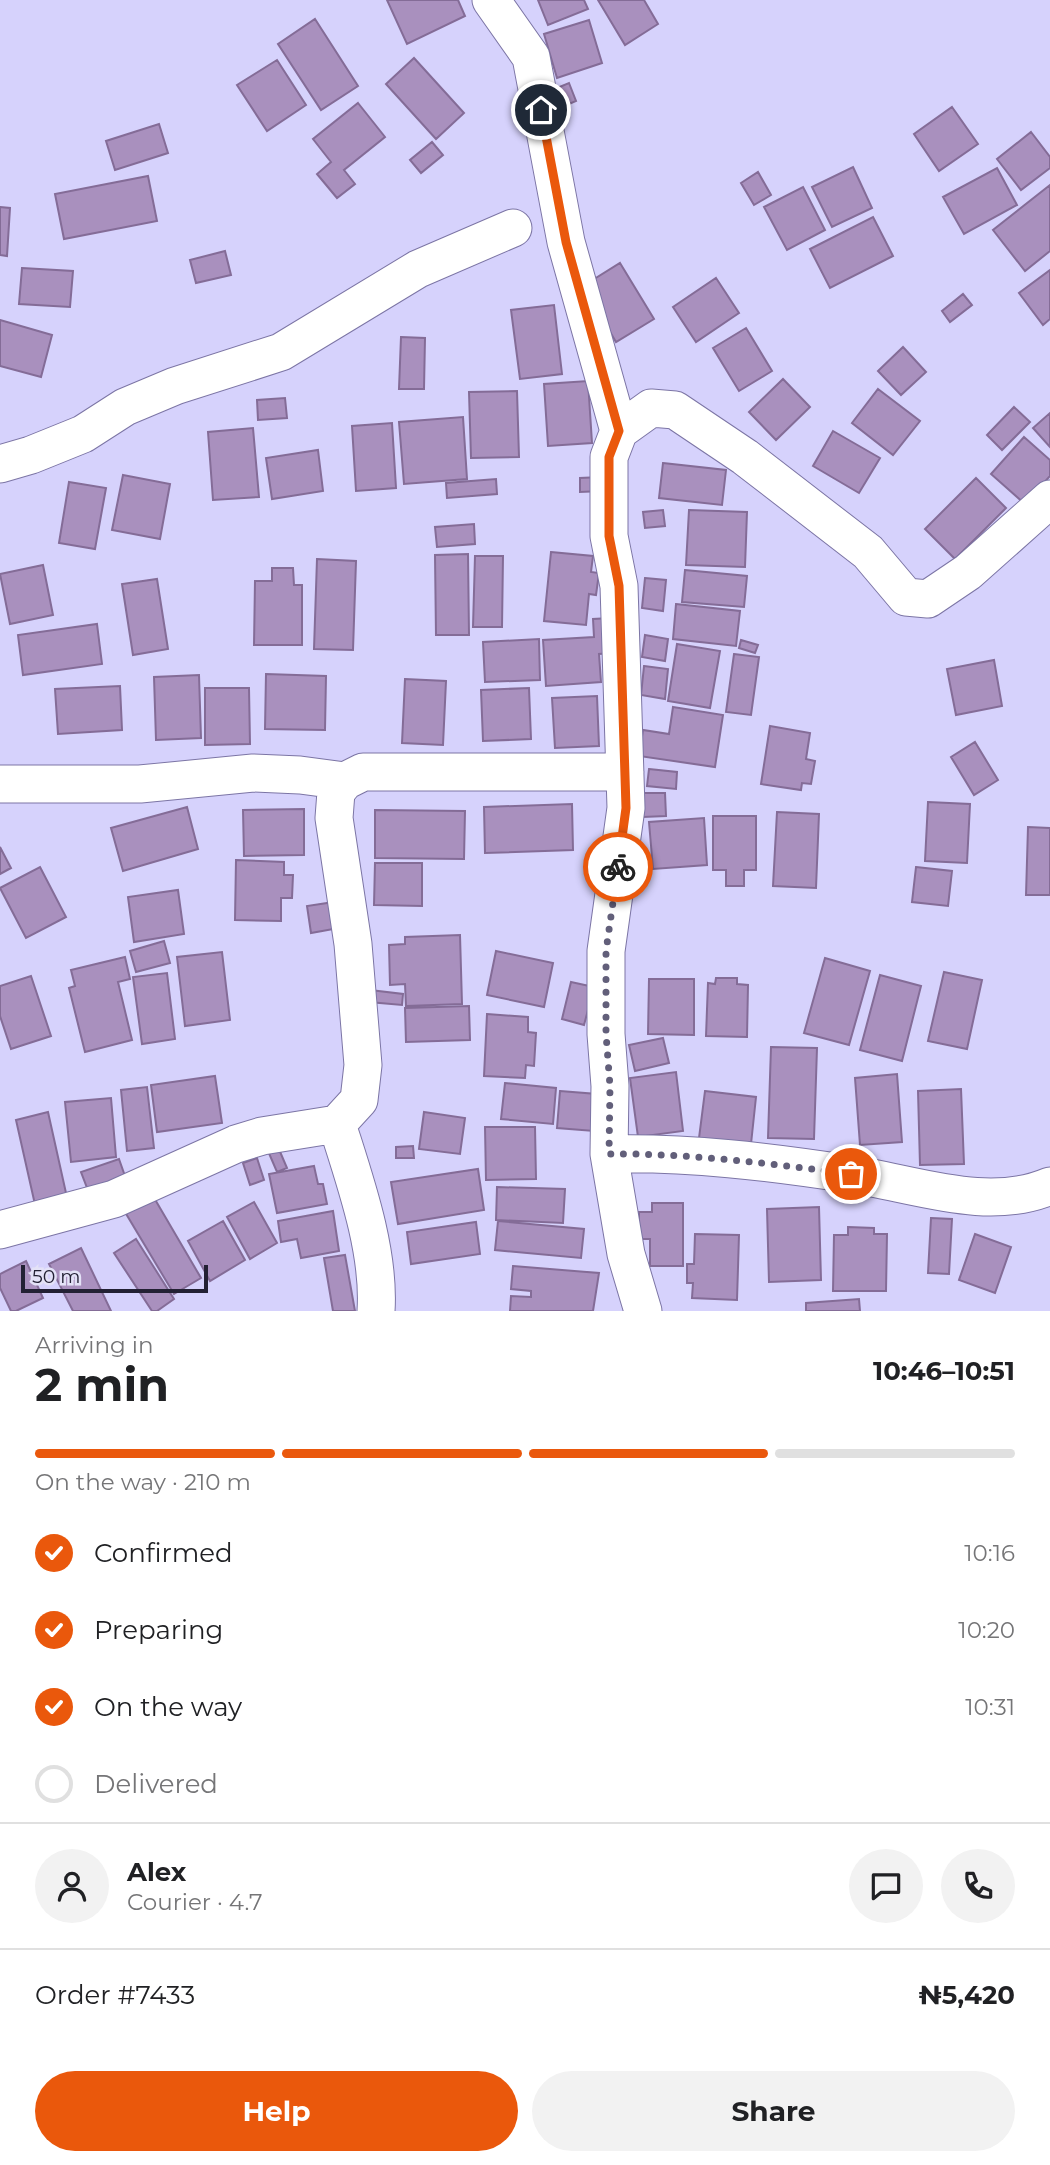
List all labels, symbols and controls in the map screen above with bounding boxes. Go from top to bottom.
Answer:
pin [511,80,571,140]
icon: home [522,91,560,129]
courier [583,832,653,902]
icon: bike [599,848,637,886]
pin [821,1144,881,1204]
icon: bag [832,1155,870,1193]
scale bar [21,1262,208,1294]
text: 50 m [32,1265,80,1288]
text: Arriving in [35,1331,154,1359]
text: 10:46–10:51 [873,1355,1015,1387]
text: 2 min [35,1356,169,1413]
text: On the way · 210 m [35,1468,251,1496]
icon: check [35,1534,73,1572]
text: Confirmed [94,1537,233,1569]
text: 10:16 [964,1539,1015,1567]
icon: check [35,1611,73,1649]
text: Preparing [94,1614,223,1646]
text: 10:20 [958,1616,1015,1644]
icon: check [35,1688,73,1726]
text: On the way [94,1691,242,1723]
text: 10:31 [965,1693,1015,1721]
text: Delivered [94,1768,218,1800]
button: person [35,1849,109,1923]
button: chat [849,1849,923,1923]
button: phone [941,1849,1015,1923]
text: Alex [127,1856,186,1888]
text: Courier · 4.7 [127,1888,263,1916]
text: Order #7433 [35,1979,195,2011]
text: ₦5,420 [918,1979,1015,2011]
button: Help [35,2071,518,2151]
button: Share [532,2071,1015,2151]

